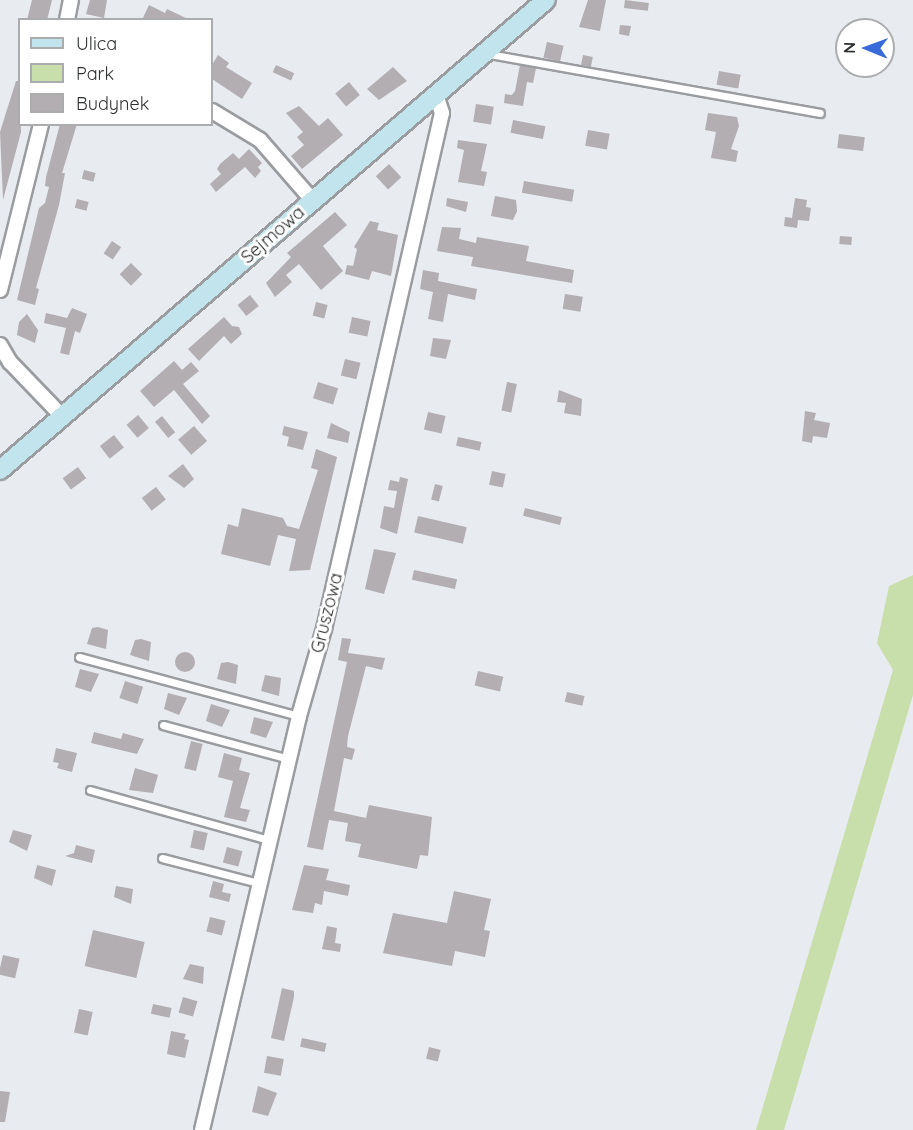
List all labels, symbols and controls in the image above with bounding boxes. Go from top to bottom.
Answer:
legend [18,18,213,126]
north arrow [835,18,895,78]
text: Ulica [76,32,117,55]
text: N [839,42,859,54]
text: Park [76,62,114,85]
text: Budynek [76,92,149,115]
street label: Sejmowa [237,202,309,268]
street label: Gruszowa [307,571,347,655]

